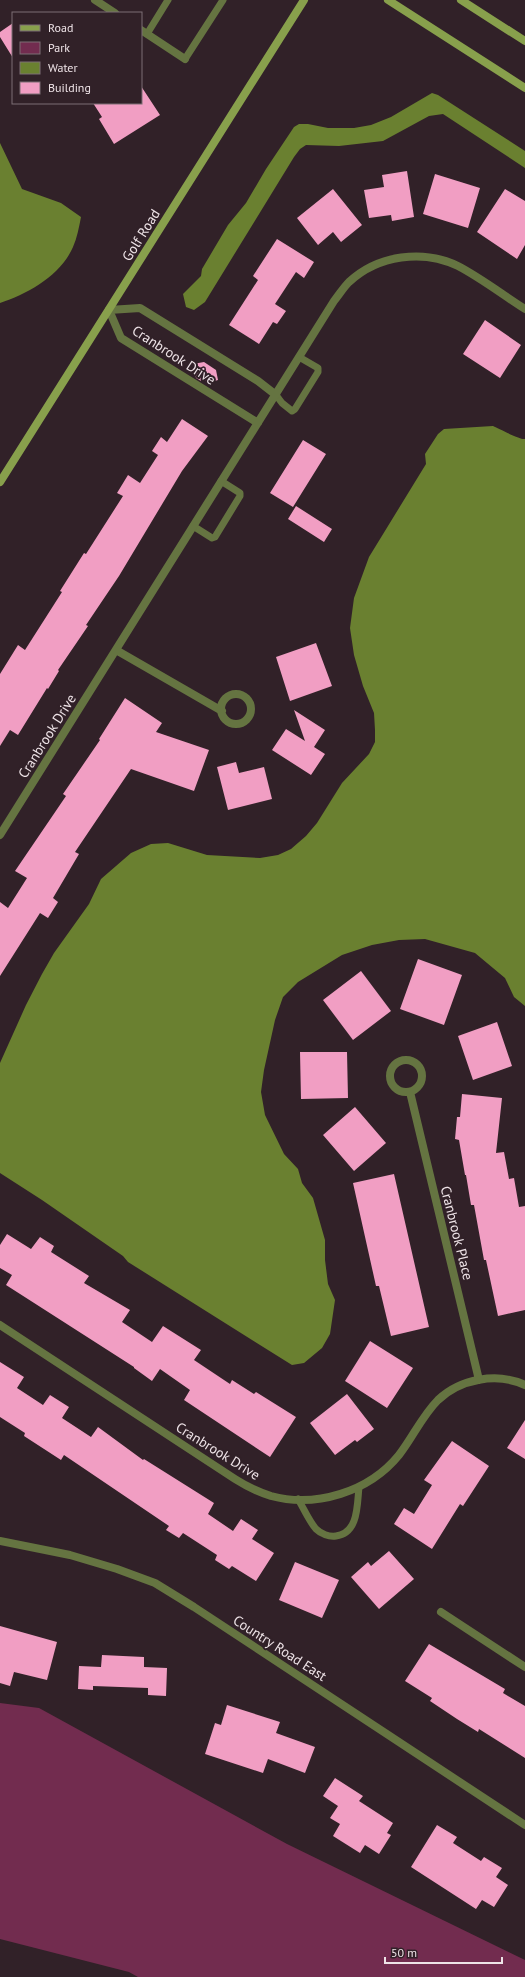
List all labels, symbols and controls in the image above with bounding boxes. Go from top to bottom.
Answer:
legend [12,12,142,104]
text: Road [48,20,73,35]
text: Park [48,40,70,55]
text: Water [48,60,78,75]
text: Building [48,80,91,95]
street label: Golf Road [118,206,164,264]
street label: Cranbrook Drive [129,321,219,389]
street label: Cranbrook Drive [14,691,80,781]
street label: Cranbrook Place [437,1184,477,1282]
street label: Cranbrook Drive [173,1418,263,1484]
street label: Country Road East [230,1611,330,1685]
scale bar [385,1939,502,1965]
text: 50 m [391,1945,417,1960]

